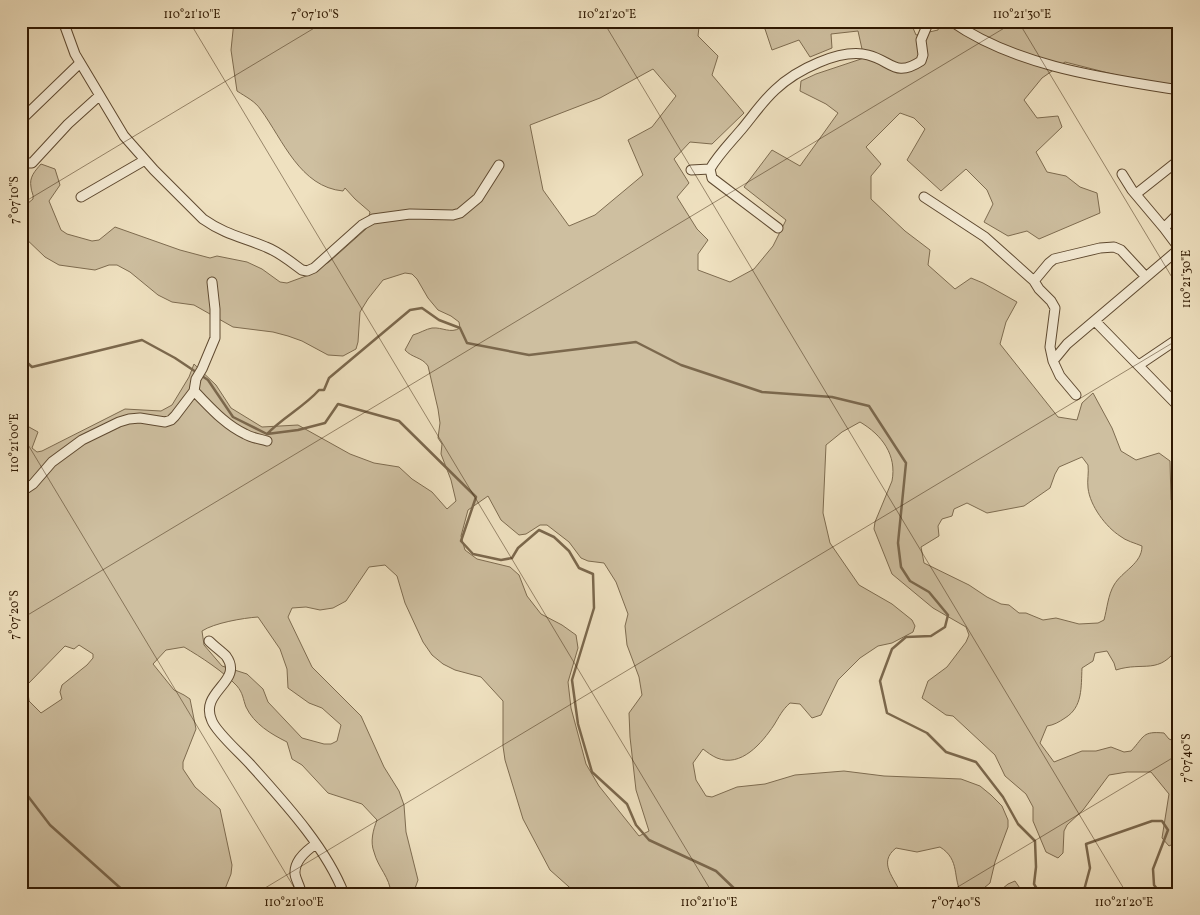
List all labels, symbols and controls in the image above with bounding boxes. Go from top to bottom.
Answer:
text: 110°21'10"E [163,7,221,23]
text: 7°07'10"S [291,7,339,23]
text: 110°21'20"E [578,7,636,23]
text: 110°21'30"E [993,7,1051,23]
text: 7°07'10"S [7,176,23,224]
text: 110°21'30"E [1179,250,1195,308]
text: 110°21'00"E [7,413,23,473]
text: 7°07'20"S [7,590,23,640]
text: 7°07'40"S [1179,733,1195,783]
text: 110°21'00"E [264,895,324,911]
text: 110°21'10"E [680,895,738,911]
text: 7°07'40"S [931,895,981,911]
text: 110°21'20"E [1095,895,1153,911]

